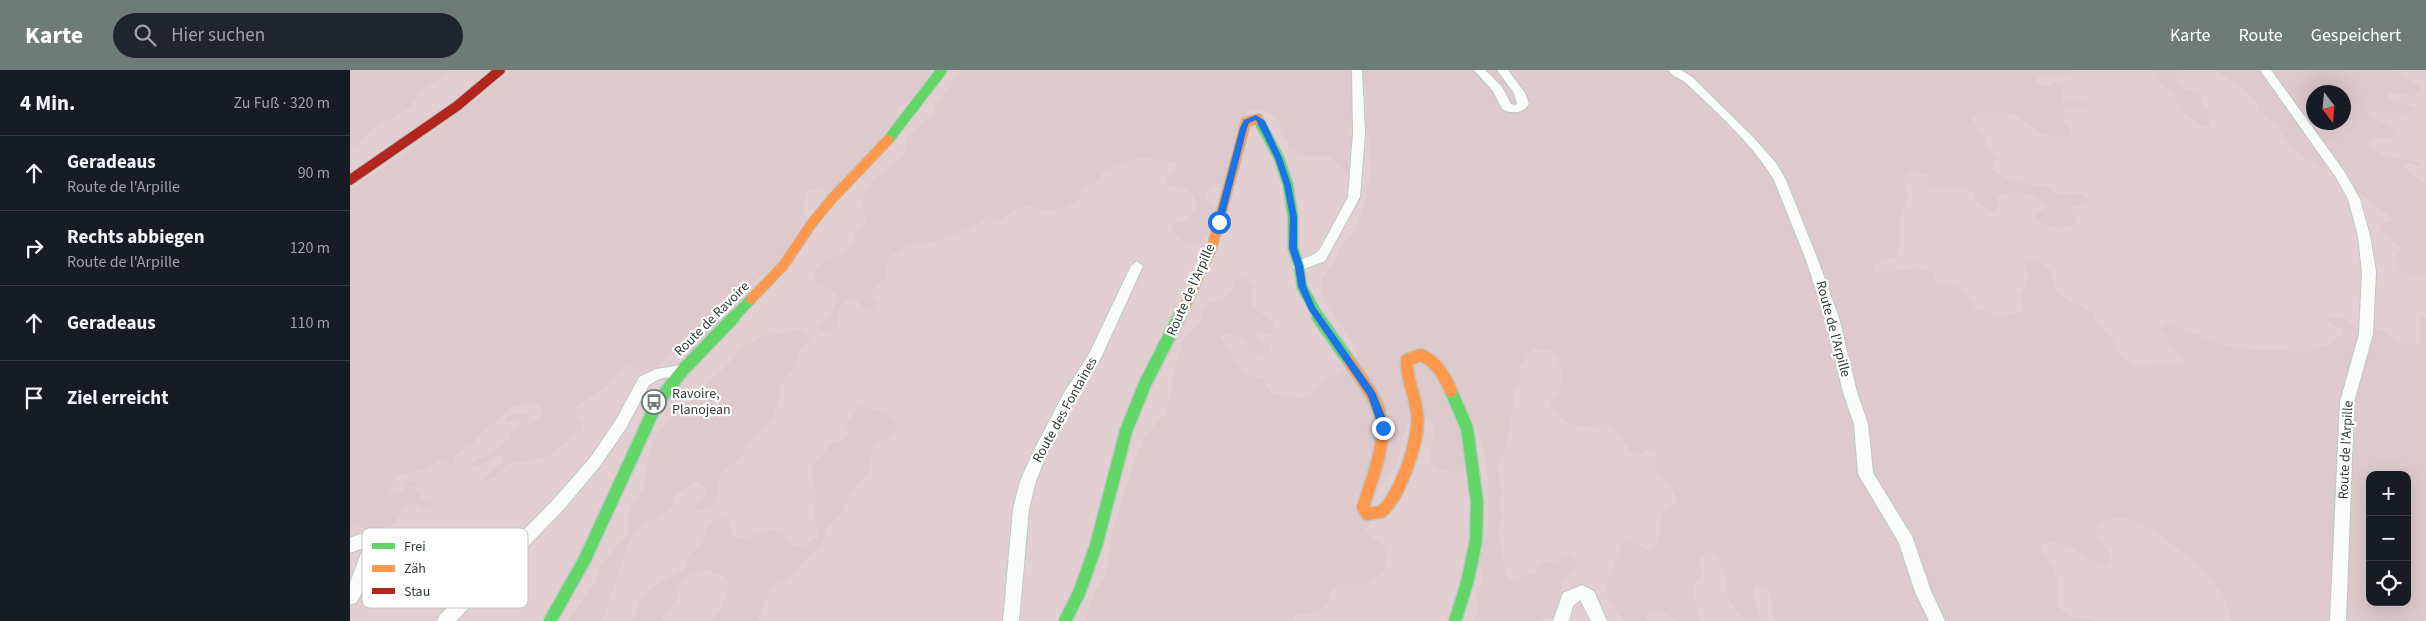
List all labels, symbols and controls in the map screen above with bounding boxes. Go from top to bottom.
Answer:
search box [113,13,463,58]
text: Karte [25,18,83,53]
icon: search [131,21,159,49]
text: Hier suchen [171,22,265,49]
text: Karte [2170,23,2210,48]
text: Route [2238,23,2283,48]
text: Gespeichert [2311,23,2401,48]
north arrow [2306,85,2351,130]
text: 4 Min. [20,88,75,118]
text: Zu Fuß · 320 m [234,92,330,114]
text: Geradeaus [67,149,156,176]
icon: ahead [20,159,48,187]
text: 90 m [298,162,330,184]
text: Route de l'Arpille [67,176,180,198]
route start [1208,211,1231,234]
text: Rechts abbiegen [67,224,205,251]
icon: right [20,234,48,262]
text: 120 m [290,237,330,259]
street label: Route de l'Arpille [1162,241,1220,339]
text: Route de l'Arpille [67,251,180,273]
street label: Route de Ravoire [670,277,754,361]
street label: Route de l'Arpille [1811,279,1855,379]
icon: ahead [20,309,48,337]
text: Geradeaus [67,310,156,337]
text: 110 m [290,312,330,334]
street label: Route des Fontaines [1028,353,1102,466]
icon: arrive [20,384,48,412]
place label: Ravoire, Planojean [672,384,731,420]
text: Ziel erreicht [67,385,168,412]
bus stop icon: Ravoire, Planojean [641,389,667,415]
street label: Route de l'Arpille [2333,400,2359,500]
route end [1372,417,1395,440]
map controls [2366,471,2411,606]
button: + [2366,471,2411,516]
button: − [2366,516,2411,561]
legend [362,528,528,608]
text: Frei [404,537,426,557]
text: Zäh [404,559,426,579]
button: locate [2366,561,2411,606]
text: Stau [404,582,430,602]

